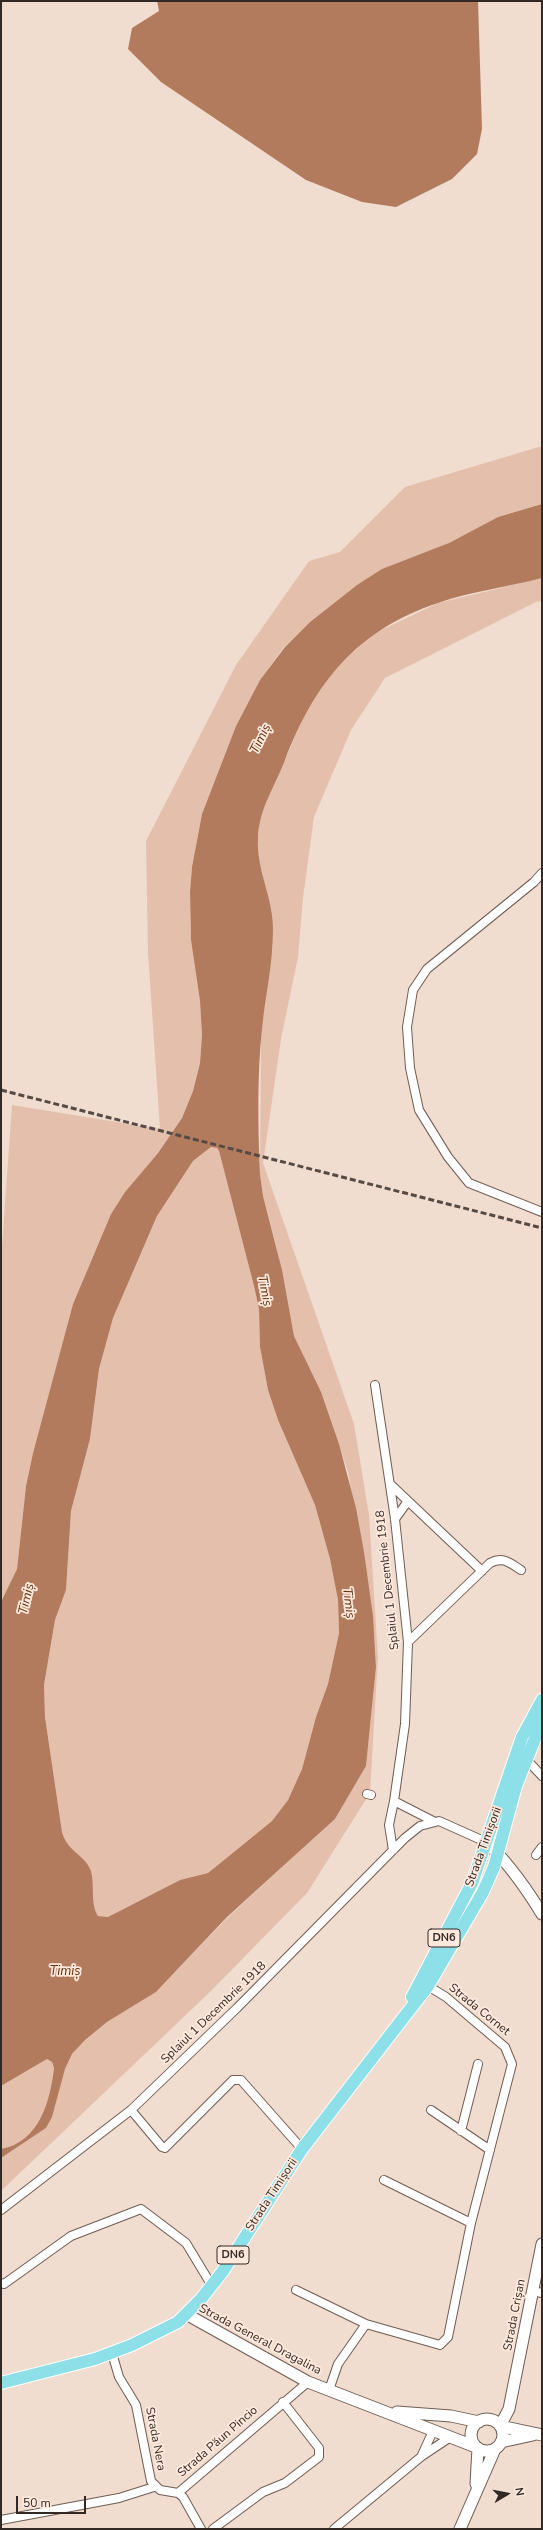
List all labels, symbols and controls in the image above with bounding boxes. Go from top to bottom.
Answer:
water label: Timiș [247,722,275,756]
water label: Timiș [253,1274,275,1308]
street label: Splaiul 1 Decembrie 1918 [373,1509,403,1651]
water label: Timiș [16,1582,38,1616]
water label: Timiș [338,1587,358,1619]
street label: Strada Timișorii [463,1805,505,1889]
road number: DN6 [428,1929,460,1947]
street label: Splaiul 1 Decembrie 1918 [158,1959,270,2067]
water label: Timiș [49,1964,81,1980]
street label: Strada Cornet [445,1981,513,2039]
street label: Strada Timișorii [243,2156,301,2234]
road number: DN6 [217,2246,249,2264]
street label: Strada Crișan [501,2278,529,2352]
street label: Strada General Dragalina [196,2302,324,2378]
street label: Strada Păun Pincio [175,2403,261,2481]
street label: Strada Nera [142,2406,168,2472]
north arrow [487,2474,527,2514]
text: N [511,2486,527,2497]
scale bar [18,2488,88,2514]
text: 50 m [23,2495,51,2511]

